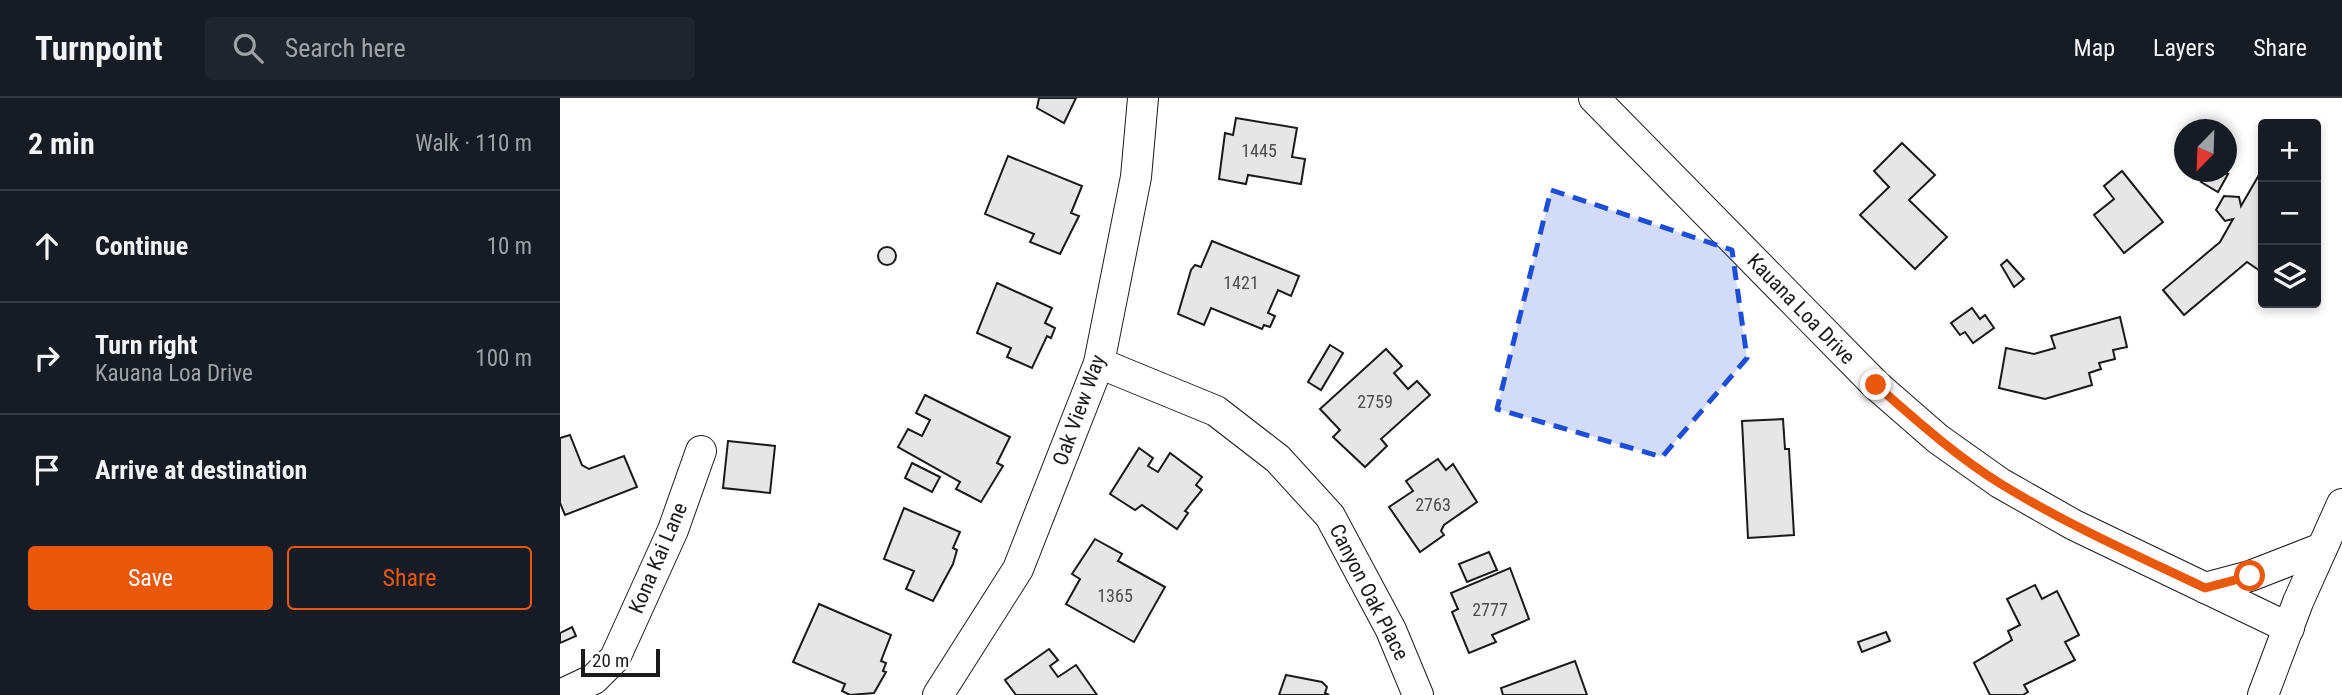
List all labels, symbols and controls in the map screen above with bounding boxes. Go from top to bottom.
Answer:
search box [205,17,695,80]
text: Turnpoint [35,29,163,68]
icon: search [229,29,267,67]
text: Search here [285,33,406,63]
text: Map [2074,34,2115,62]
text: Layers [2153,34,2215,62]
text: Share [2253,34,2307,62]
north arrow [2174,119,2237,182]
map controls [2258,119,2321,308]
button: + [2258,119,2321,182]
text: 2 min [28,126,95,161]
text: Walk · 110 m [415,130,532,157]
house number: 1445 [1241,140,1277,161]
button: − [2258,182,2321,245]
icon: ahead [28,227,66,265]
text: Continue [95,231,188,261]
text: 10 m [487,233,532,260]
button: layers [2258,245,2321,308]
street label: Kauana Loa Drive [1742,249,1860,369]
house number: 1421 [1223,272,1259,293]
text: Turn right [95,330,197,360]
icon: right [28,339,66,377]
text: 100 m [475,345,532,372]
street label: Oak View Way [1048,351,1110,469]
text: Kauana Loa Drive [95,360,253,387]
route end [1860,369,1891,400]
house number: 2759 [1357,391,1393,412]
icon: arrive [28,451,66,489]
text: Arrive at destination [95,455,307,485]
house number: 2763 [1415,494,1451,515]
street label: Kona Kai Lane [624,499,692,617]
street label: Canyon Oak Place [1324,520,1414,664]
button: Save [28,546,273,610]
button: Share [287,546,532,610]
route start [2234,560,2265,591]
house number: 1365 [1097,585,1133,606]
house number: 2777 [1472,599,1508,620]
scale bar [581,646,660,678]
text: 20 m [592,649,629,672]

